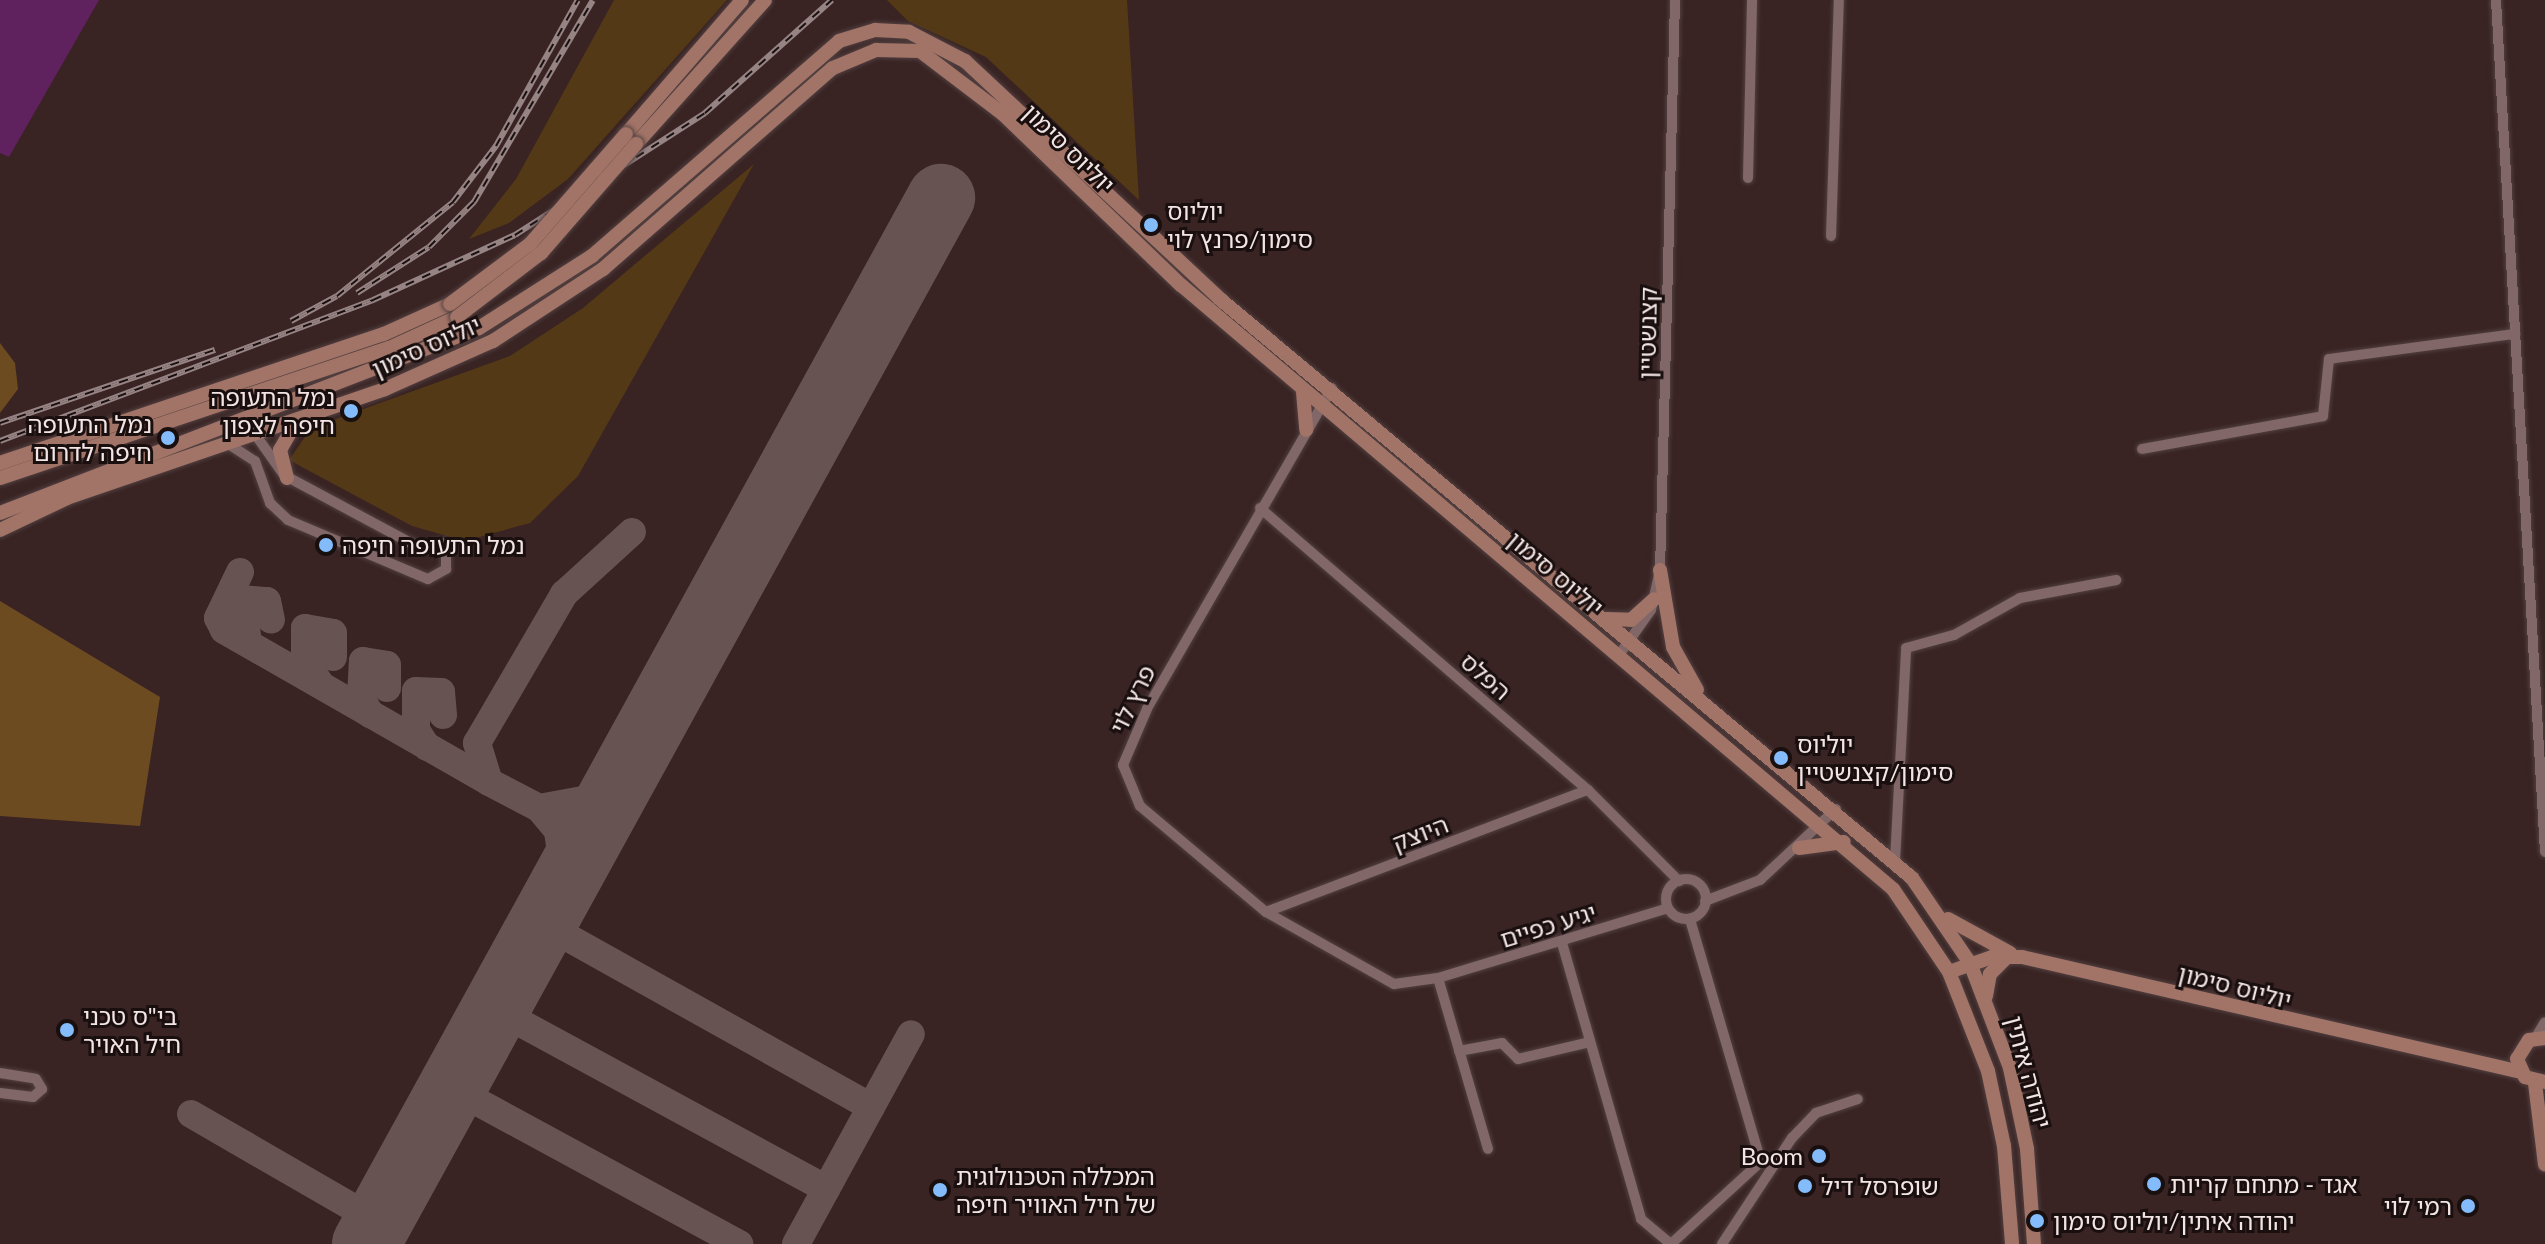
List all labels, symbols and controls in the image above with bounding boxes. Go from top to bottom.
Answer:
street label: יוליוס סימון [1017,97,1121,199]
place label: יוליוס סימון/פרנץ לוי [1167,197,1313,253]
marker: יוליוס סימון/פרנץ לוי [1142,216,1160,234]
street label: קצנשטיין [1632,287,1662,379]
street label: יוליוס סימון [367,309,485,383]
place label: נמל התעופה חיפה לצפון [210,383,335,439]
marker: נמל התעופה חיפה לצפון [342,402,360,420]
place label: נמל התעופה חיפה לדרום [27,410,152,466]
marker: נמל התעופה חיפה לדרום [159,429,177,447]
street label: יוליוס סימון [1502,525,1610,621]
place label: נמל התעופה חיפה [342,531,525,559]
marker: נמל התעופה חיפה [317,536,335,554]
street label: הפלס [1455,646,1517,706]
street label: פרץ לוי [1103,660,1161,738]
place label: יוליוס סימון/קצנשטיין [1797,730,1953,786]
marker: יוליוס סימון/קצנשטיין [1772,749,1790,767]
street label: היוצק [1388,809,1452,857]
street label: יגיע כפיים [1497,897,1599,953]
street label: יוליוס סימון [2175,958,2295,1014]
place label: בי"ס טכני חיל האויר [83,1002,181,1058]
street label: יהודה איתין [2000,1013,2058,1131]
marker: בי"ס טכני חיל האויר [58,1021,76,1039]
place label: Boom [1741,1142,1803,1170]
marker: Boom [1810,1147,1828,1165]
place label: המכללה הטכנולוגית של חיל האוויר חיפה [956,1162,1156,1218]
place label: אגד - מתחם קריות [2170,1170,2357,1198]
place label: שופרסל דיל [1821,1172,1939,1200]
marker: אגד - מתחם קריות [2145,1175,2163,1193]
marker: שופרסל דיל [1796,1177,1814,1195]
marker: המכללה הטכנולוגית של חיל האוויר חיפה [931,1181,949,1199]
place label: רמי לוי [2384,1192,2452,1220]
marker: רמי לוי [2459,1197,2477,1215]
place label: יהודה איתין/יוליוס סימון [2053,1207,2295,1235]
marker: יהודה איתין/יוליוס סימון [2028,1212,2046,1230]

